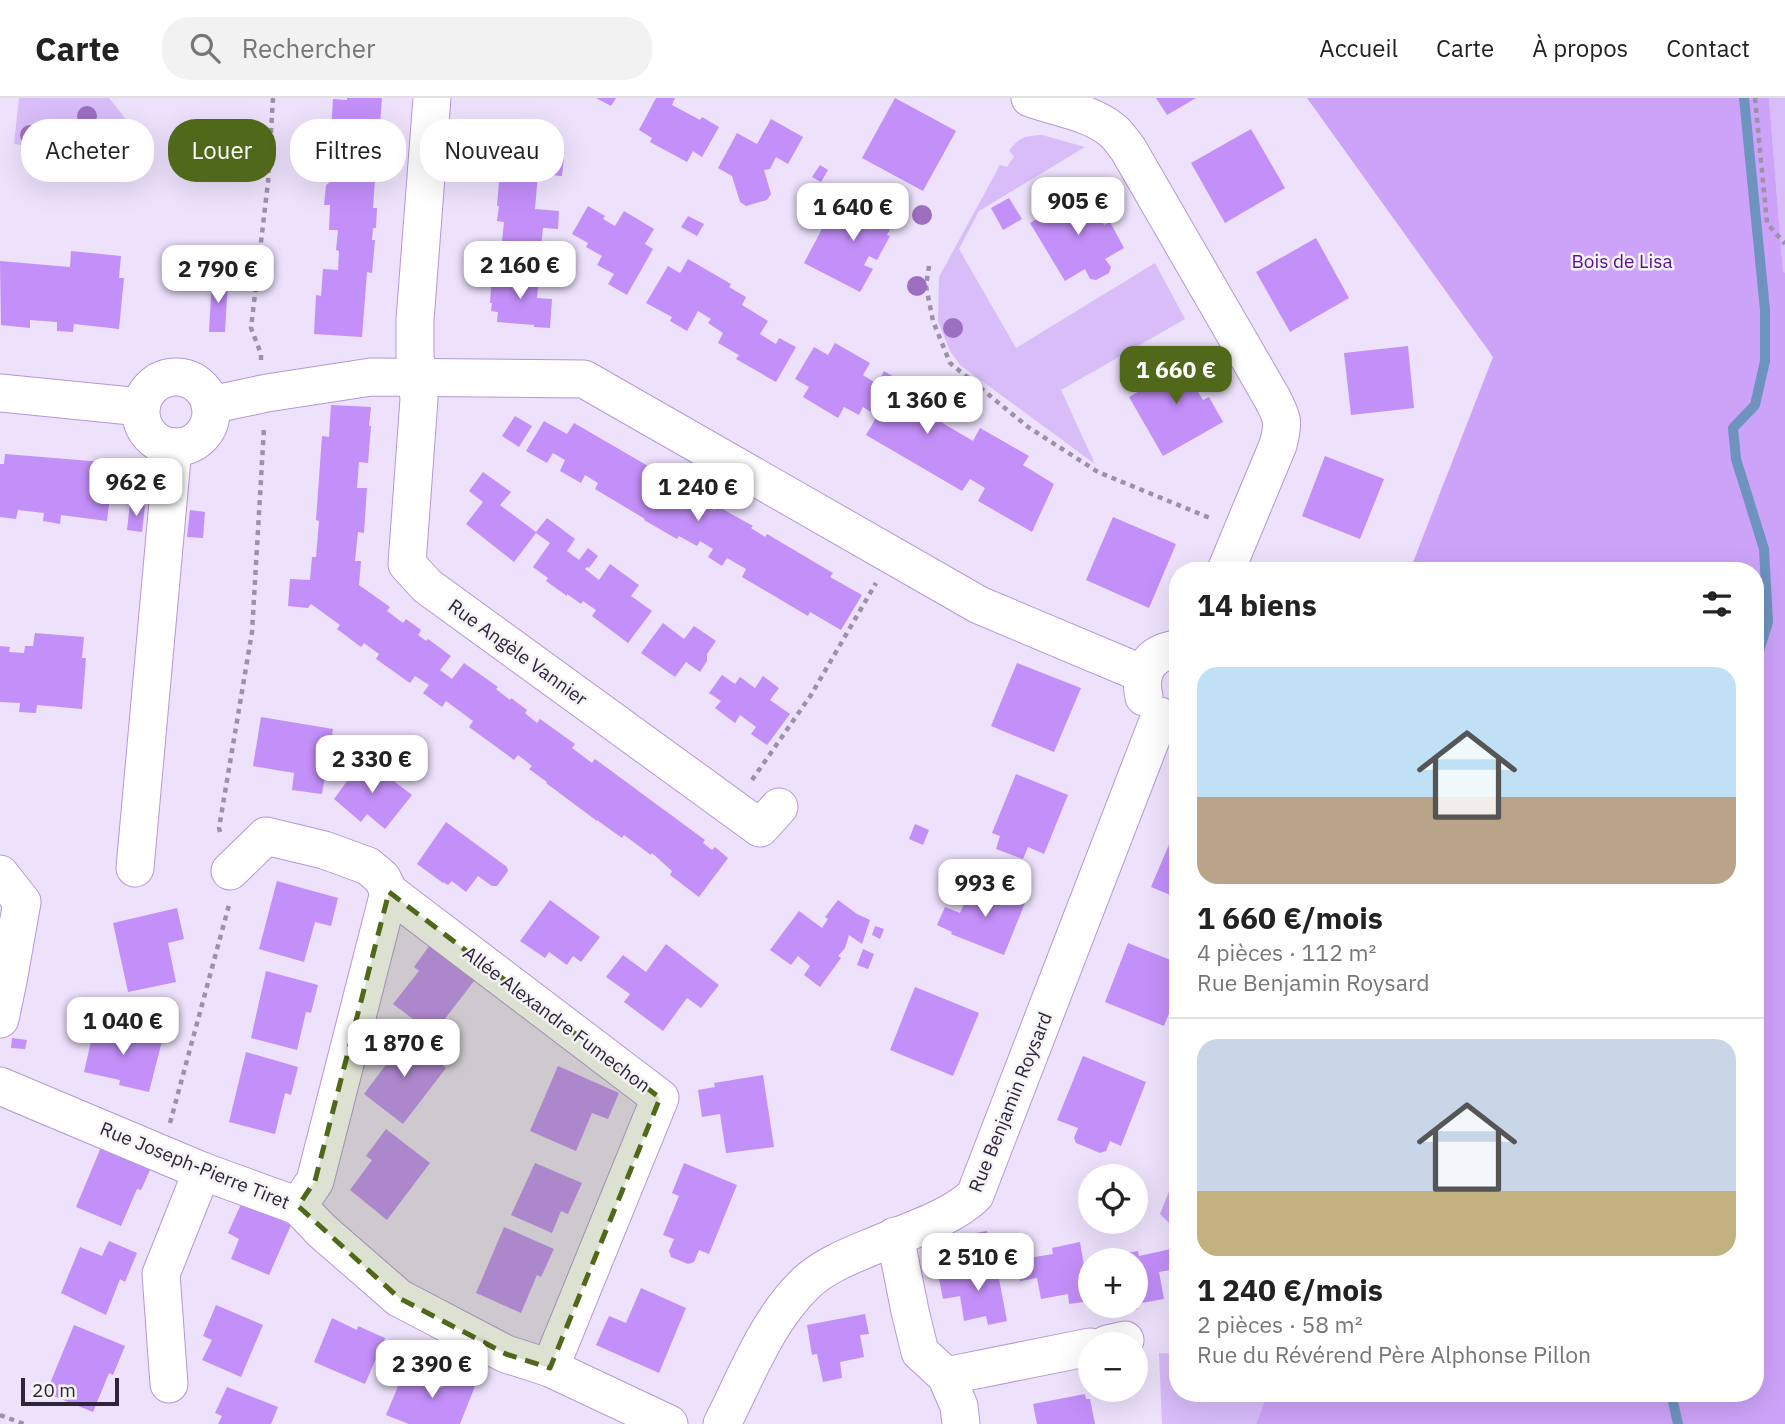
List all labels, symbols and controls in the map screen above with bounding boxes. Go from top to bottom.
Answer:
search box [162,17,652,80]
text: Carte [35,27,120,70]
icon: search [186,29,224,67]
text: Rechercher [242,31,376,65]
text: Accueil [1319,32,1398,64]
text: Carte [1436,32,1494,64]
text: À propos [1532,32,1628,64]
text: Contact [1666,32,1750,64]
chip: Acheter [21,119,154,182]
chip: Louer [168,119,276,182]
chip: Filtres [290,119,406,182]
chip: Nouveau [420,119,564,182]
pin: 905 € [1029,178,1127,237]
pin: 1 640 € [788,184,918,243]
text: 905 € [1047,185,1109,215]
text: 1 640 € [813,191,893,221]
pin: 2 160 € [455,242,585,301]
pin: 2 790 € [153,246,283,305]
text: 2 160 € [480,249,560,279]
park label: Bois de Lisa [1571,249,1673,273]
text: 2 790 € [178,253,258,283]
pin: 1 660 € [1111,346,1241,406]
text: 1 660 € [1136,354,1216,384]
pin: 1 360 € [862,376,992,436]
text: 1 360 € [887,384,967,414]
pin: 962 € [87,458,185,518]
pin: 1 240 € [633,464,763,523]
text: 962 € [105,466,167,496]
text: 1 240 € [658,471,738,501]
text: 14 biens [1197,585,1317,624]
icon: filters [1698,585,1736,623]
street label: Rue Angèle Vannier [444,593,592,711]
icon: home [1404,712,1530,838]
pin: 2 330 € [307,736,437,795]
text: 2 330 € [332,743,412,773]
pin: 993 € [936,860,1034,919]
text: 993 € [954,867,1016,897]
text: 1 660 €/mois [1197,898,1383,937]
text: 4 pièces · 112 m² [1197,937,1376,967]
street label: Allée Alexandre Fumechon [459,941,655,1097]
text: Rue Benjamin Roysard [1197,967,1430,997]
pin: 1 040 € [58,998,188,1057]
text: 1 040 € [83,1005,163,1035]
street label: Rue Benjamin Roysard [963,1008,1057,1196]
pin: 1 870 € [339,1020,469,1079]
text: 1 870 € [364,1027,444,1057]
icon: home [1404,1084,1530,1210]
street label: Rue Joseph-Pierre Tiret [97,1116,293,1214]
map controls [1078,1164,1148,1402]
button: locate [1078,1164,1148,1234]
pin: 2 510 € [913,1234,1043,1293]
text: 2 510 € [938,1241,1018,1271]
button: + [1078,1248,1148,1318]
text: 1 240 €/mois [1197,1270,1383,1309]
text: 2 pièces · 58 m² [1197,1309,1363,1339]
button: − [1078,1332,1148,1402]
text: Rue du Révérend Père Alphonse Pillon [1197,1339,1591,1369]
pin: 2 390 € [367,1340,497,1400]
text: 2 390 € [392,1348,472,1378]
scale bar [21,1375,119,1407]
text: 20 m [32,1378,76,1402]

